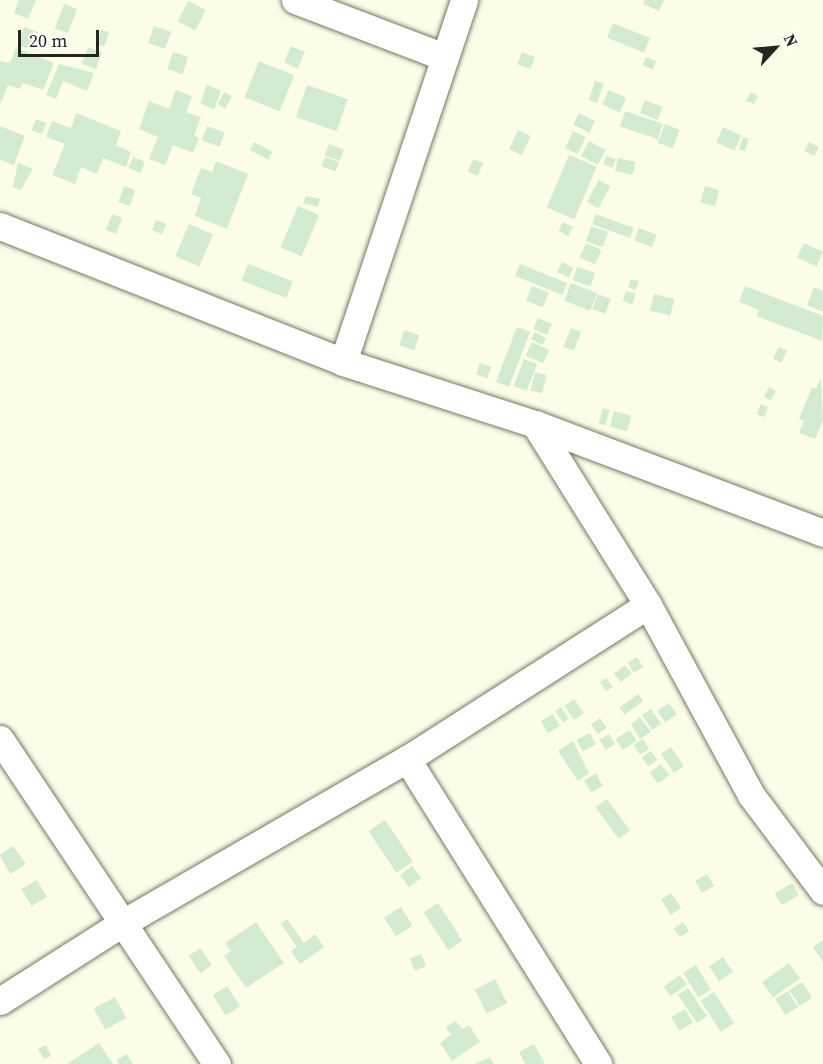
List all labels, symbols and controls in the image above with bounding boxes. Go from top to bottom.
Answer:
scale bar [21,18,102,56]
north arrow [745,18,805,78]
text: 20 m [29,28,67,53]
text: N [779,30,804,50]

